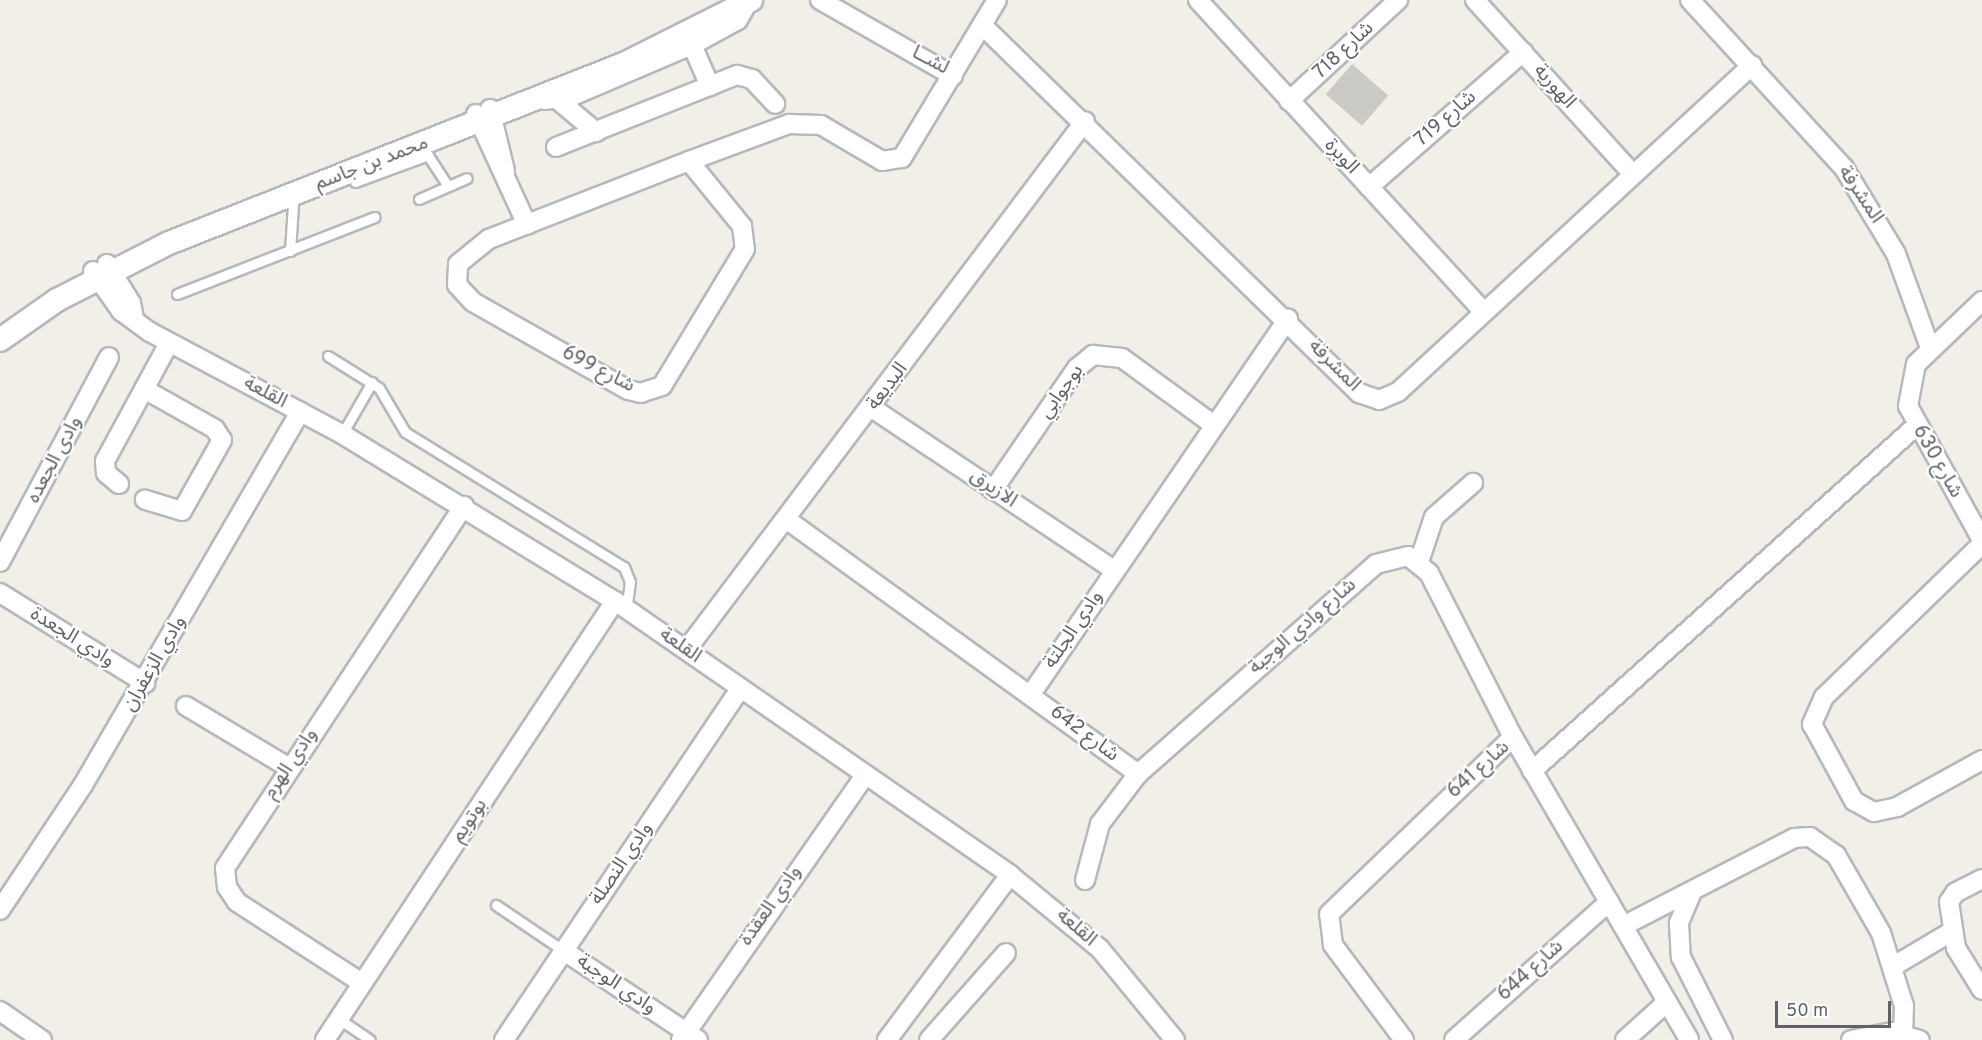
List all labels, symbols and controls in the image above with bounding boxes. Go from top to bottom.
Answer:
street label: شارع 718 [1309,17,1379,85]
street label: لشــا [907,41,953,81]
street label: الهورية [1528,60,1580,114]
street label: شارع 719 [1410,86,1482,152]
street label: محمد بن جاسم [312,131,432,197]
street label: الوبرة [1319,134,1363,180]
street label: المشرفة [1832,162,1888,228]
street label: المشرفة [1303,335,1365,397]
street label: شارع 699 [557,341,639,399]
street label: البديعة [862,358,914,416]
street label: بوجوابي [1034,360,1090,424]
street label: القلعة [239,372,291,414]
street label: وادى الجعده [22,412,88,508]
street label: شارع 630 [1907,421,1967,503]
street label: الازيرق [965,465,1021,513]
street label: شارع وادي الوجبة [1244,574,1362,680]
street label: وادي الجلتة [1039,586,1109,674]
street label: وادي الجعدة [25,603,119,673]
street label: وادي الزعفران [118,612,192,716]
street label: القلعة [654,623,706,669]
street label: شارع 642 [1045,700,1123,768]
street label: وادي الهرم [259,724,323,804]
street label: شارع 641 [1443,736,1515,804]
street label: بوتويم [447,795,493,847]
street label: وادي النصلة [586,818,658,910]
street label: وادي العقدة [735,861,807,951]
street label: القلعة [1051,904,1101,952]
street label: شارع 644 [1493,935,1569,1007]
street label: وادي الوجبة [572,950,660,1020]
scale bar [1778,989,1894,1027]
text: 50 m [1786,1000,1828,1023]

